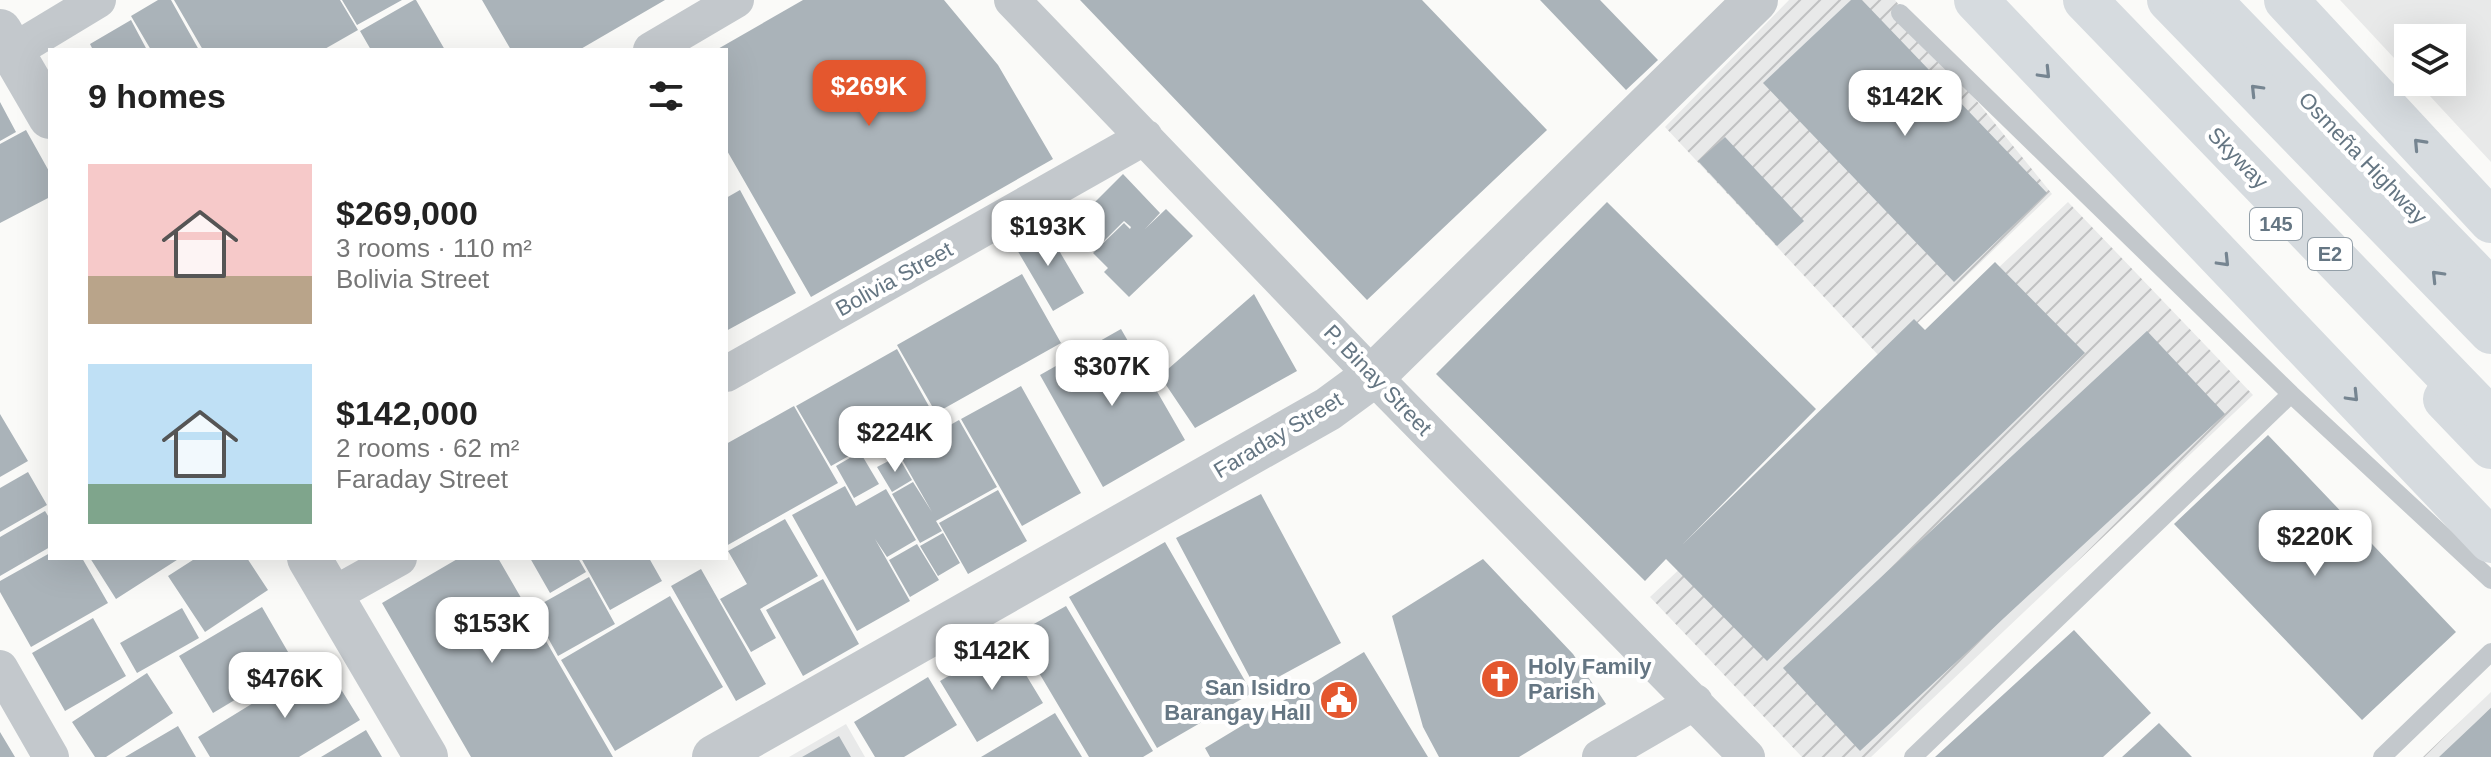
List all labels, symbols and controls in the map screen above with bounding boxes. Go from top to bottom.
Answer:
map controls [2394,24,2466,96]
button: layers [2394,24,2466,96]
pin: $269K [813,60,925,128]
one-way arrow [2035,64,2050,78]
pin: $142K [1849,70,1961,138]
text: $269K [831,71,907,101]
icon: filters [644,74,688,118]
text: 9 homes [88,77,226,115]
text: $142K [1867,81,1943,111]
one-way arrow [2250,85,2265,99]
street label: Osmeña Highway [2294,87,2432,229]
street label: Skyway [2203,122,2273,194]
one-way arrow [2414,139,2429,153]
text: $269,000 [336,194,478,232]
icon: home [152,196,248,292]
pin: $193K [992,200,1104,268]
road number: 145 [2250,208,2302,240]
text: $193K [1010,211,1086,241]
text: 3 rooms · 110 m² [336,233,532,263]
street label: Bolivia Street [831,237,957,321]
road number: E2 [2308,238,2352,270]
one-way arrow [2215,252,2230,266]
text: Bolivia Street [336,264,489,294]
one-way arrow [2431,271,2446,285]
street label: P. Binay Street [1319,320,1437,440]
pin: $307K [1056,340,1168,408]
text: $307K [1074,351,1150,381]
street label: Faraday Street [1209,387,1347,483]
one-way arrow [2344,387,2358,401]
text: $142,000 [336,394,478,432]
icon: home [152,396,248,492]
pin: $224K [839,406,951,474]
text: $224K [857,417,933,447]
text: 2 rooms · 62 m² [336,433,520,463]
text: Faraday Street [336,464,508,494]
pin: $220K [2259,510,2371,578]
text: $220K [2277,521,2353,551]
pin: $153K [436,597,548,665]
text: $153K [454,608,530,638]
pin: $142K [936,624,1048,692]
text: $142K [954,635,1030,665]
pin: $476K [229,652,341,720]
place label: Holy Family Parish [1528,654,1652,704]
church icon: Holy Family Parish [1479,658,1521,700]
text: $476K [247,663,323,693]
place label: San Isidro Barangay Hall [1164,675,1311,725]
public building icon: San Isidro Barangay Hall [1318,679,1360,721]

